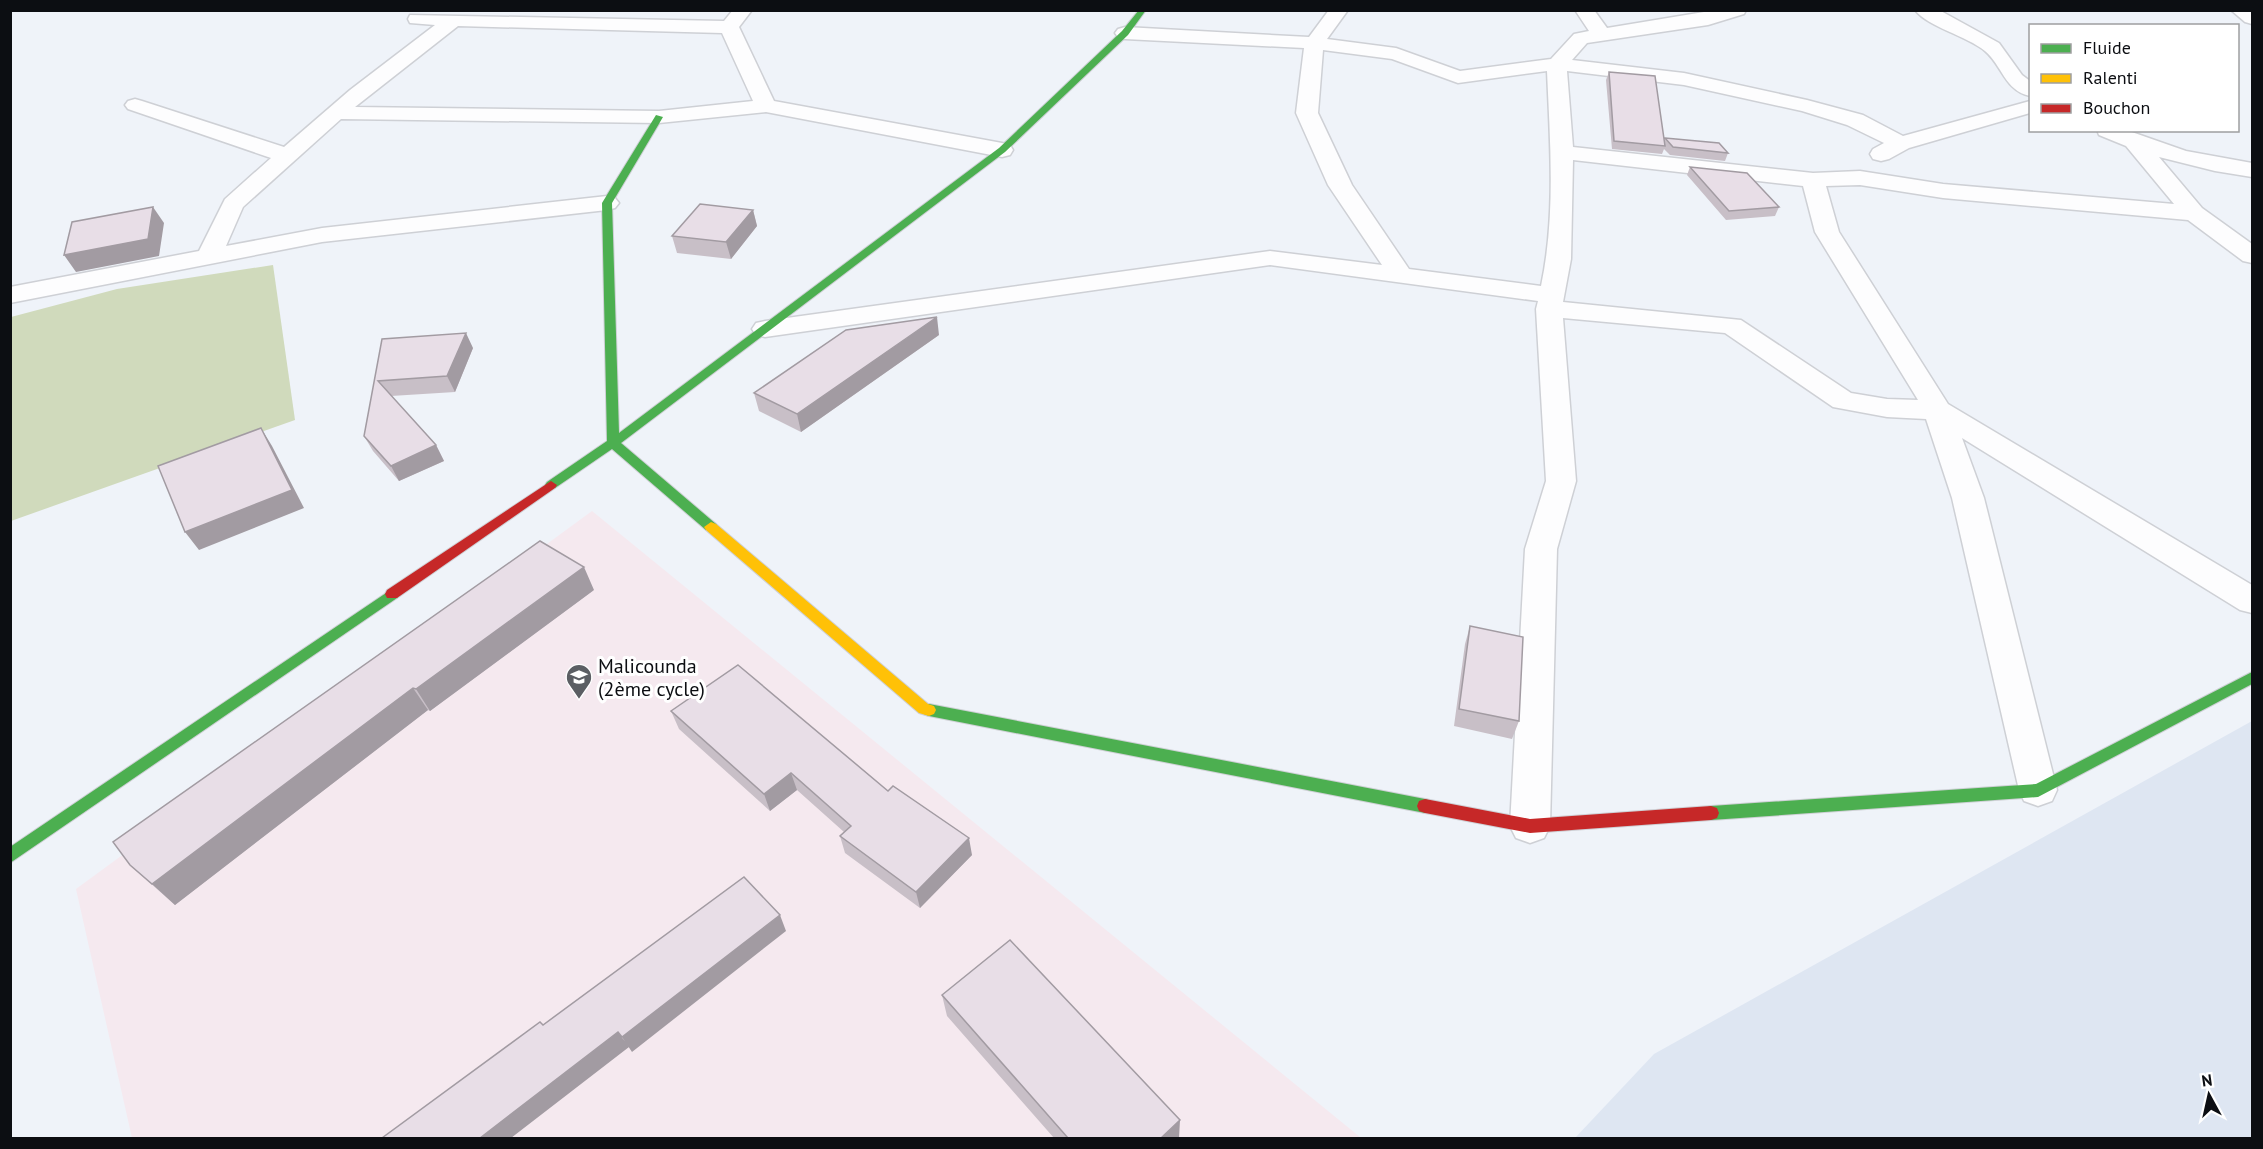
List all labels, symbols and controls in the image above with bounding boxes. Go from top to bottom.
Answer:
legend [2029,24,2239,132]
text: Fluide [2083,36,2131,59]
text: Ralenti [2083,66,2138,89]
text: Bouchon [2083,96,2150,119]
place label: Malicounda (2ème cycle) [598,653,705,702]
school or university icon: Malicounda (2ème cycle) [564,662,594,700]
north arrow [2179,1065,2239,1125]
text: N [2200,1070,2214,1091]

